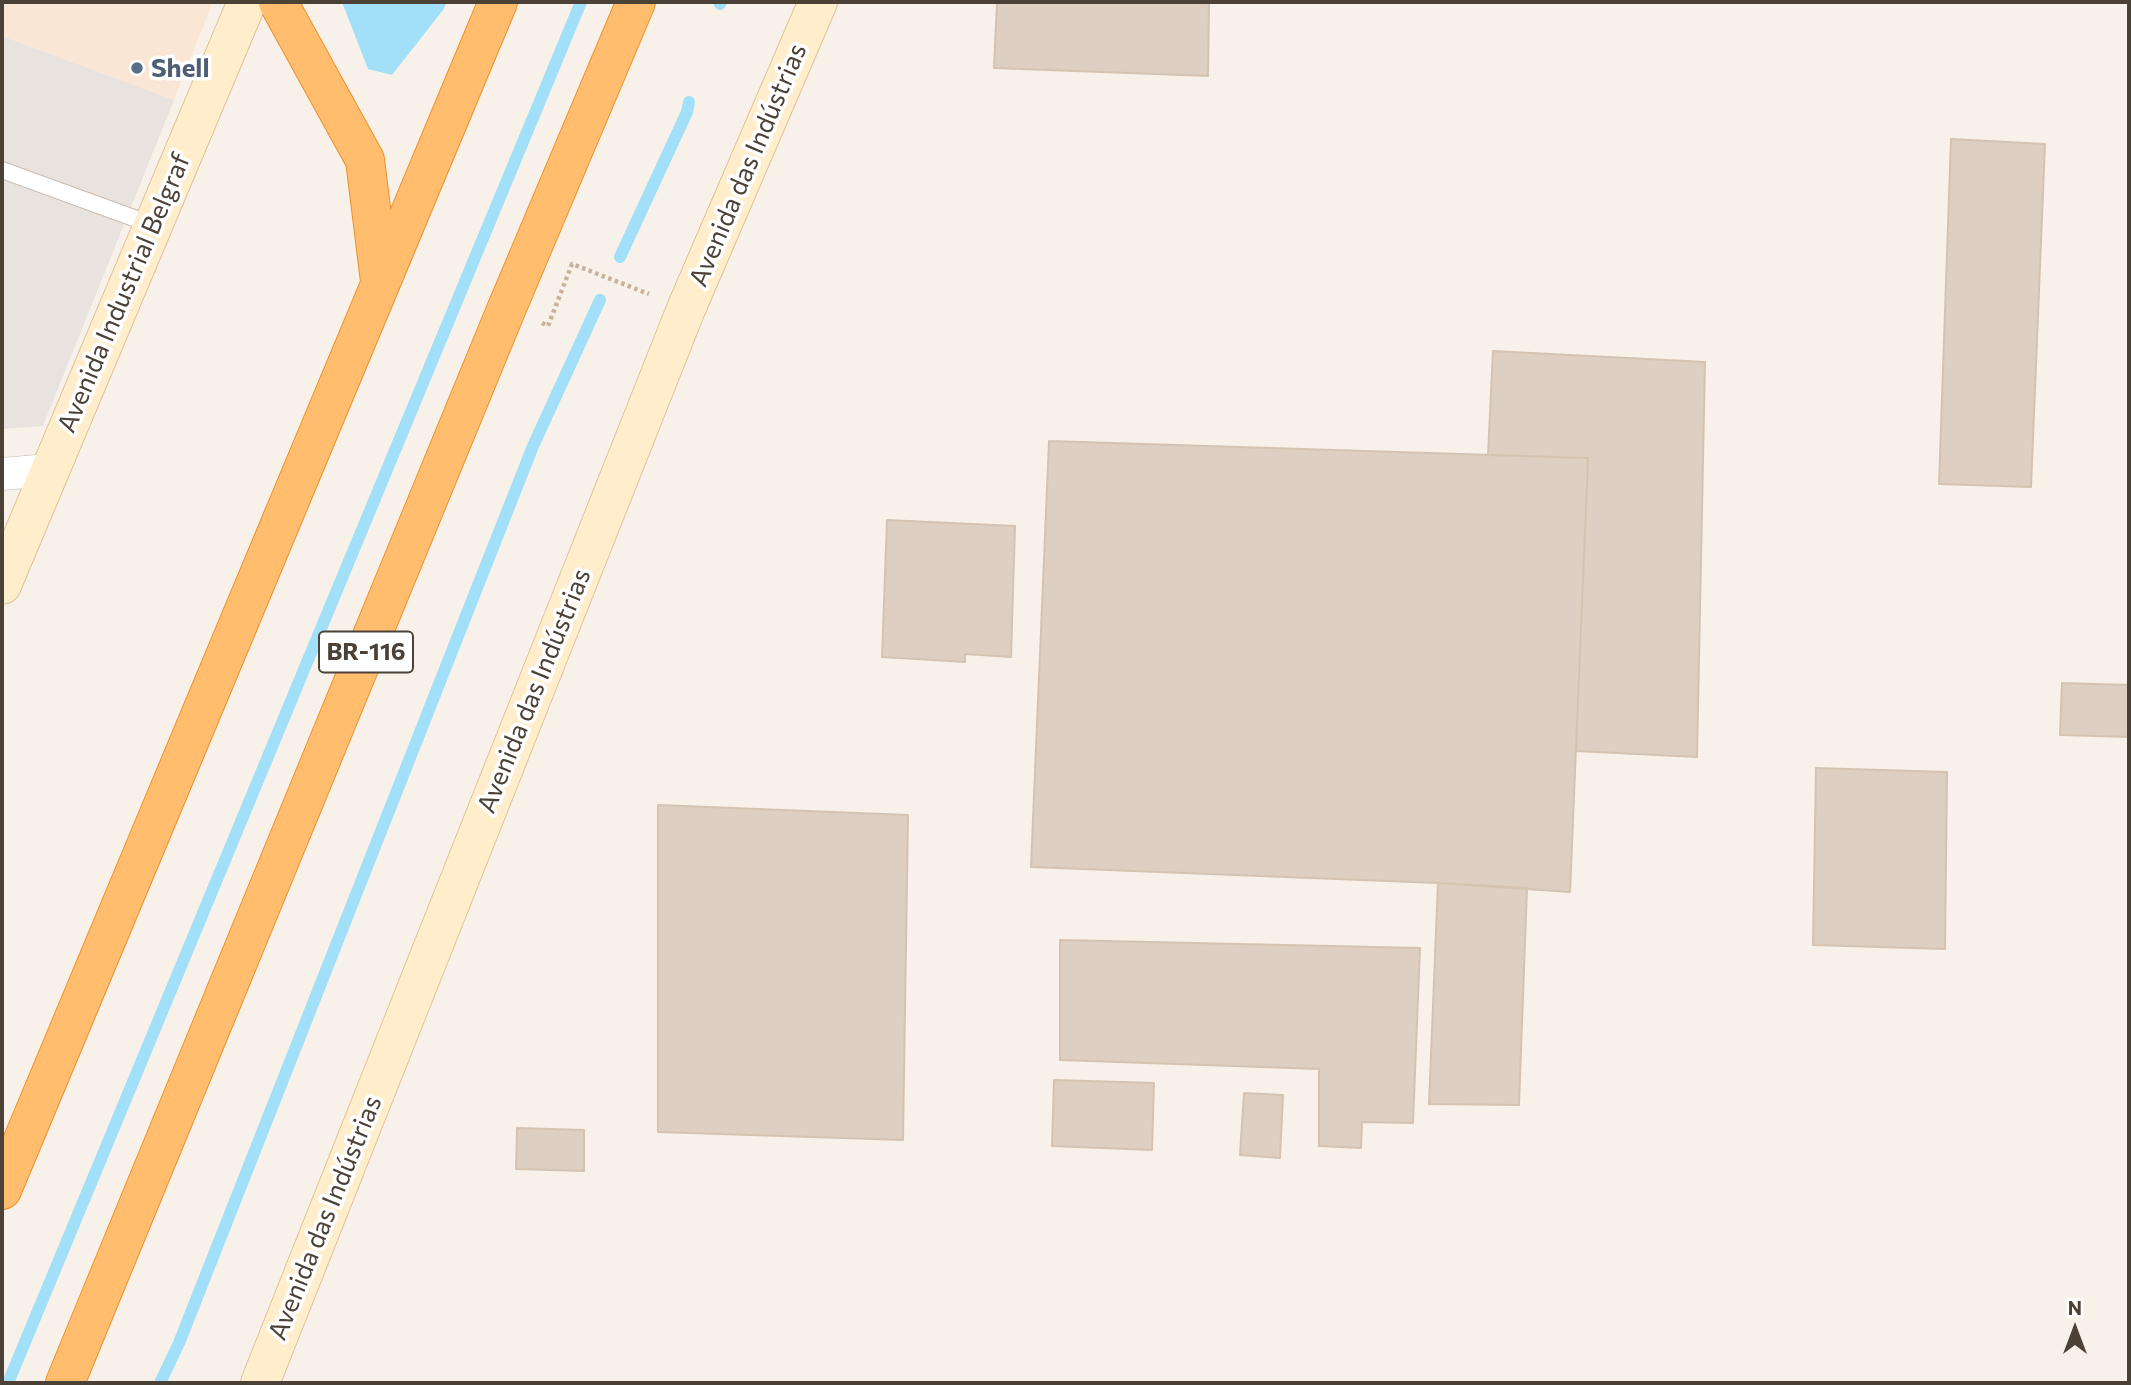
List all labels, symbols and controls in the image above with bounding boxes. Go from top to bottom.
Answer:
street label: Avenida das Indústrias [683,39,813,291]
place label: Shell [151,52,210,84]
marker: Shell [129,60,145,76]
street label: Avenida Industrial Belgraf [51,149,197,437]
street label: Avenida das Indústrias [471,564,597,818]
road number: BR-116 [319,632,413,672]
street label: Avenida das Indústrias [262,1091,388,1345]
north arrow [2040,1294,2110,1364]
text: N [2068,1296,2082,1319]

